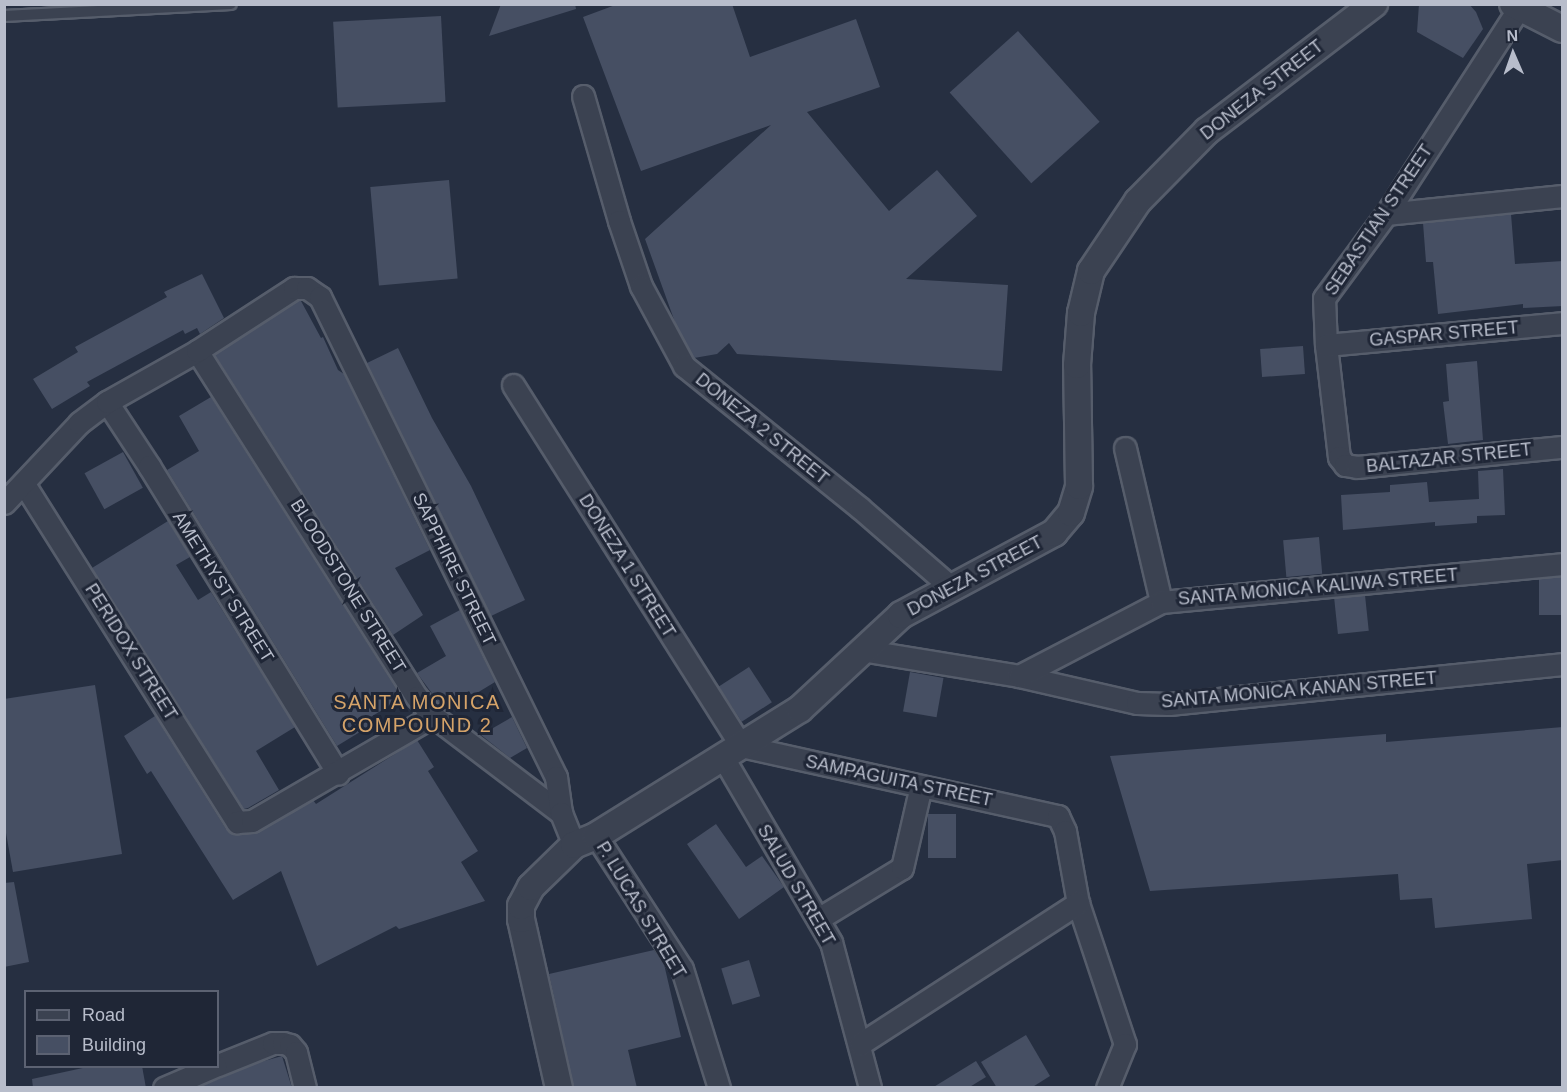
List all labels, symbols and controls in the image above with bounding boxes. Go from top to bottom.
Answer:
north arrow [1483,24,1543,84]
text: N [1506,27,1518,44]
street label: DONEZA STREET [1196,35,1328,145]
street label: SEBASTIAN STREET [1321,141,1437,299]
street label: GASPAR STREET [1368,317,1520,351]
street label: DONEZA 2 STREET [691,368,833,490]
street label: BALTAZAR STREET [1365,439,1533,477]
street label: SAPPHIRE STREET [408,489,500,649]
street label: DONEZA 1 STREET [574,490,680,642]
street label: BLOODSTONE STREET [286,495,410,677]
street label: AMETHYST STREET [168,507,278,667]
street label: DONEZA STREET [903,531,1047,621]
street label: SANTA MONICA KALIWA STREET [1176,564,1460,610]
street label: PERIDOX STREET [80,580,182,724]
street label: SANTA MONICA KANAN STREET [1159,667,1439,713]
district label: SANTA MONICA COMPOUND 2 [333,690,501,737]
street label: SAMPAGUITA STREET [803,751,995,811]
street label: SALUD STREET [753,821,839,949]
street label: P. LUCAS STREET [592,838,690,982]
legend [24,990,219,1068]
text: Road [82,1005,125,1025]
text: Building [82,1035,146,1055]

